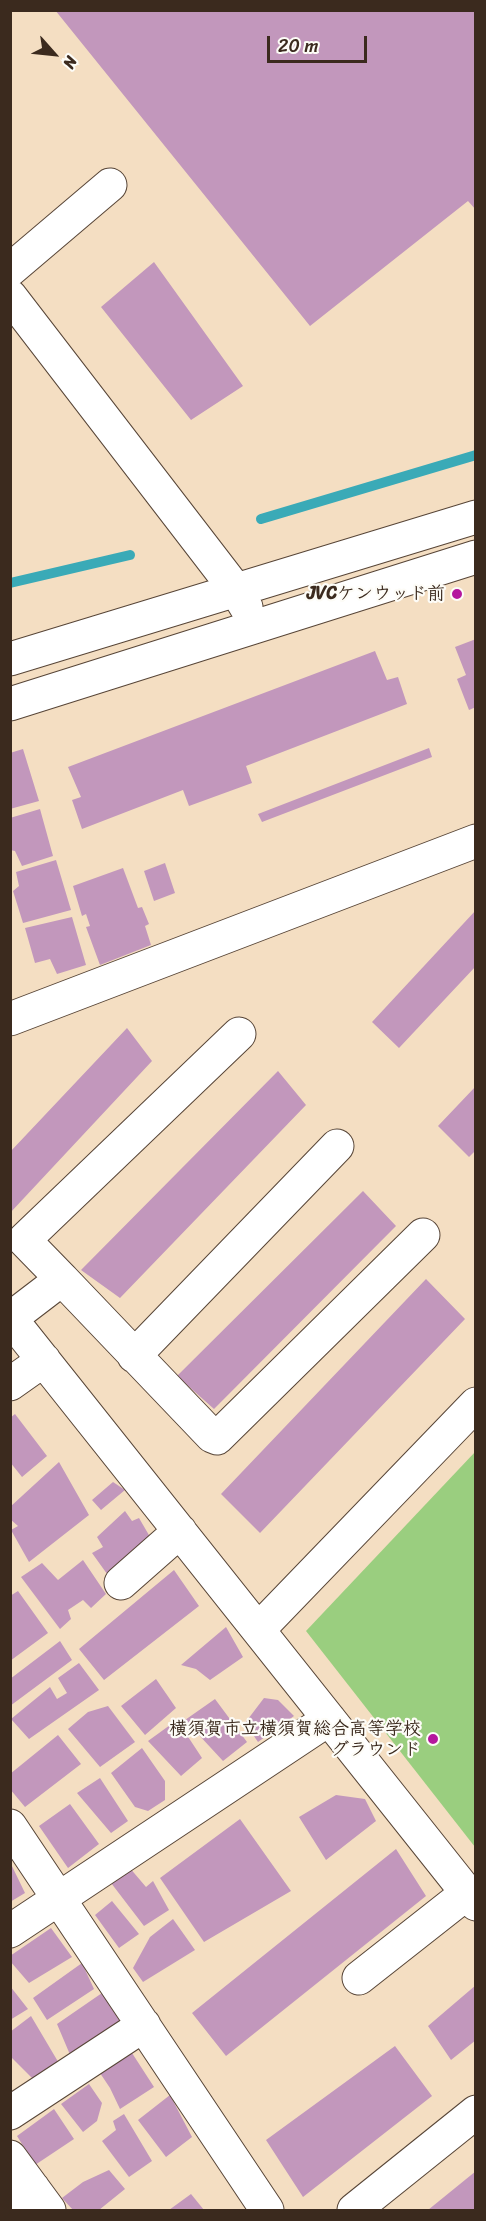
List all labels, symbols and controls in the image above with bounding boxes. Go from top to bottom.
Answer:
north arrow [24,24,84,84]
scale bar [270,24,370,62]
text: 20 m [278,30,318,62]
text: N [55,51,86,74]
place label: JVCケンウッド前 [307,583,445,605]
marker: JVCケンウッド前 [450,587,464,601]
place label: 横須賀市立横須賀総合高等学校 グラウンド [169,1718,421,1760]
marker: 横須賀市立横須賀総合高等学校 グラウンド [426,1732,440,1746]

